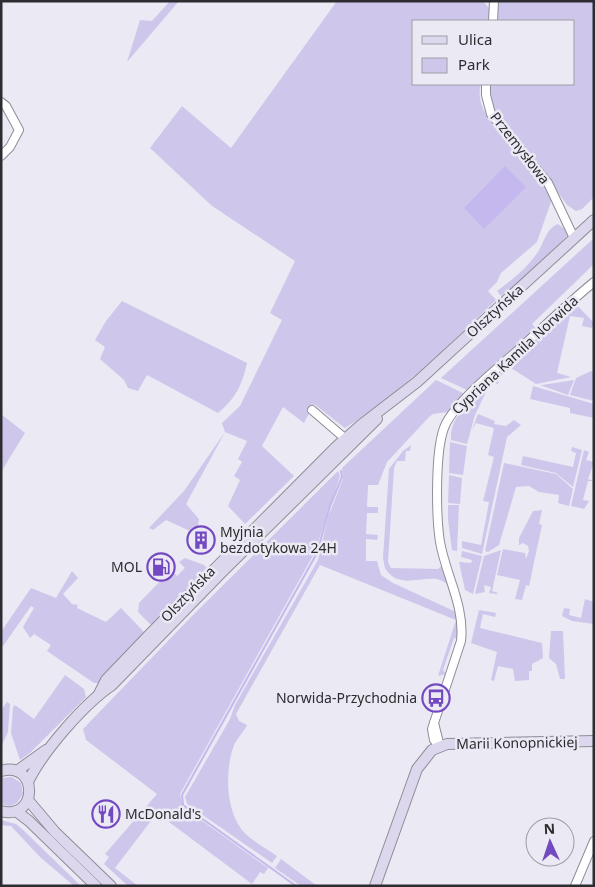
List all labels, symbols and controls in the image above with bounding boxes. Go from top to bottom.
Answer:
legend [412,20,575,85]
text: Ulica [458,29,492,49]
text: Park [458,54,490,74]
street label: Przemysłowa [486,108,554,188]
street label: Olsztyńska [462,280,527,341]
street label: Cypriana Kamila Norwida [447,291,582,418]
place label: Myjnia bezdotykowa 24H [220,522,337,557]
building icon: Myjnia bezdotykowa 24H [186,525,216,555]
fuel station icon: MOL [146,552,176,582]
place label: MOL [111,557,142,576]
street label: Olsztyńska [156,562,219,626]
bus stop icon: Norwida-Przychodnia [421,683,451,713]
place label: Norwida-Przychodnia [276,688,417,707]
street label: Marii Konopnickiej [456,732,578,753]
restaurant icon: McDonald's [91,799,121,829]
place label: McDonald's [125,804,202,823]
north arrow [525,817,575,867]
text: N [543,819,555,838]

